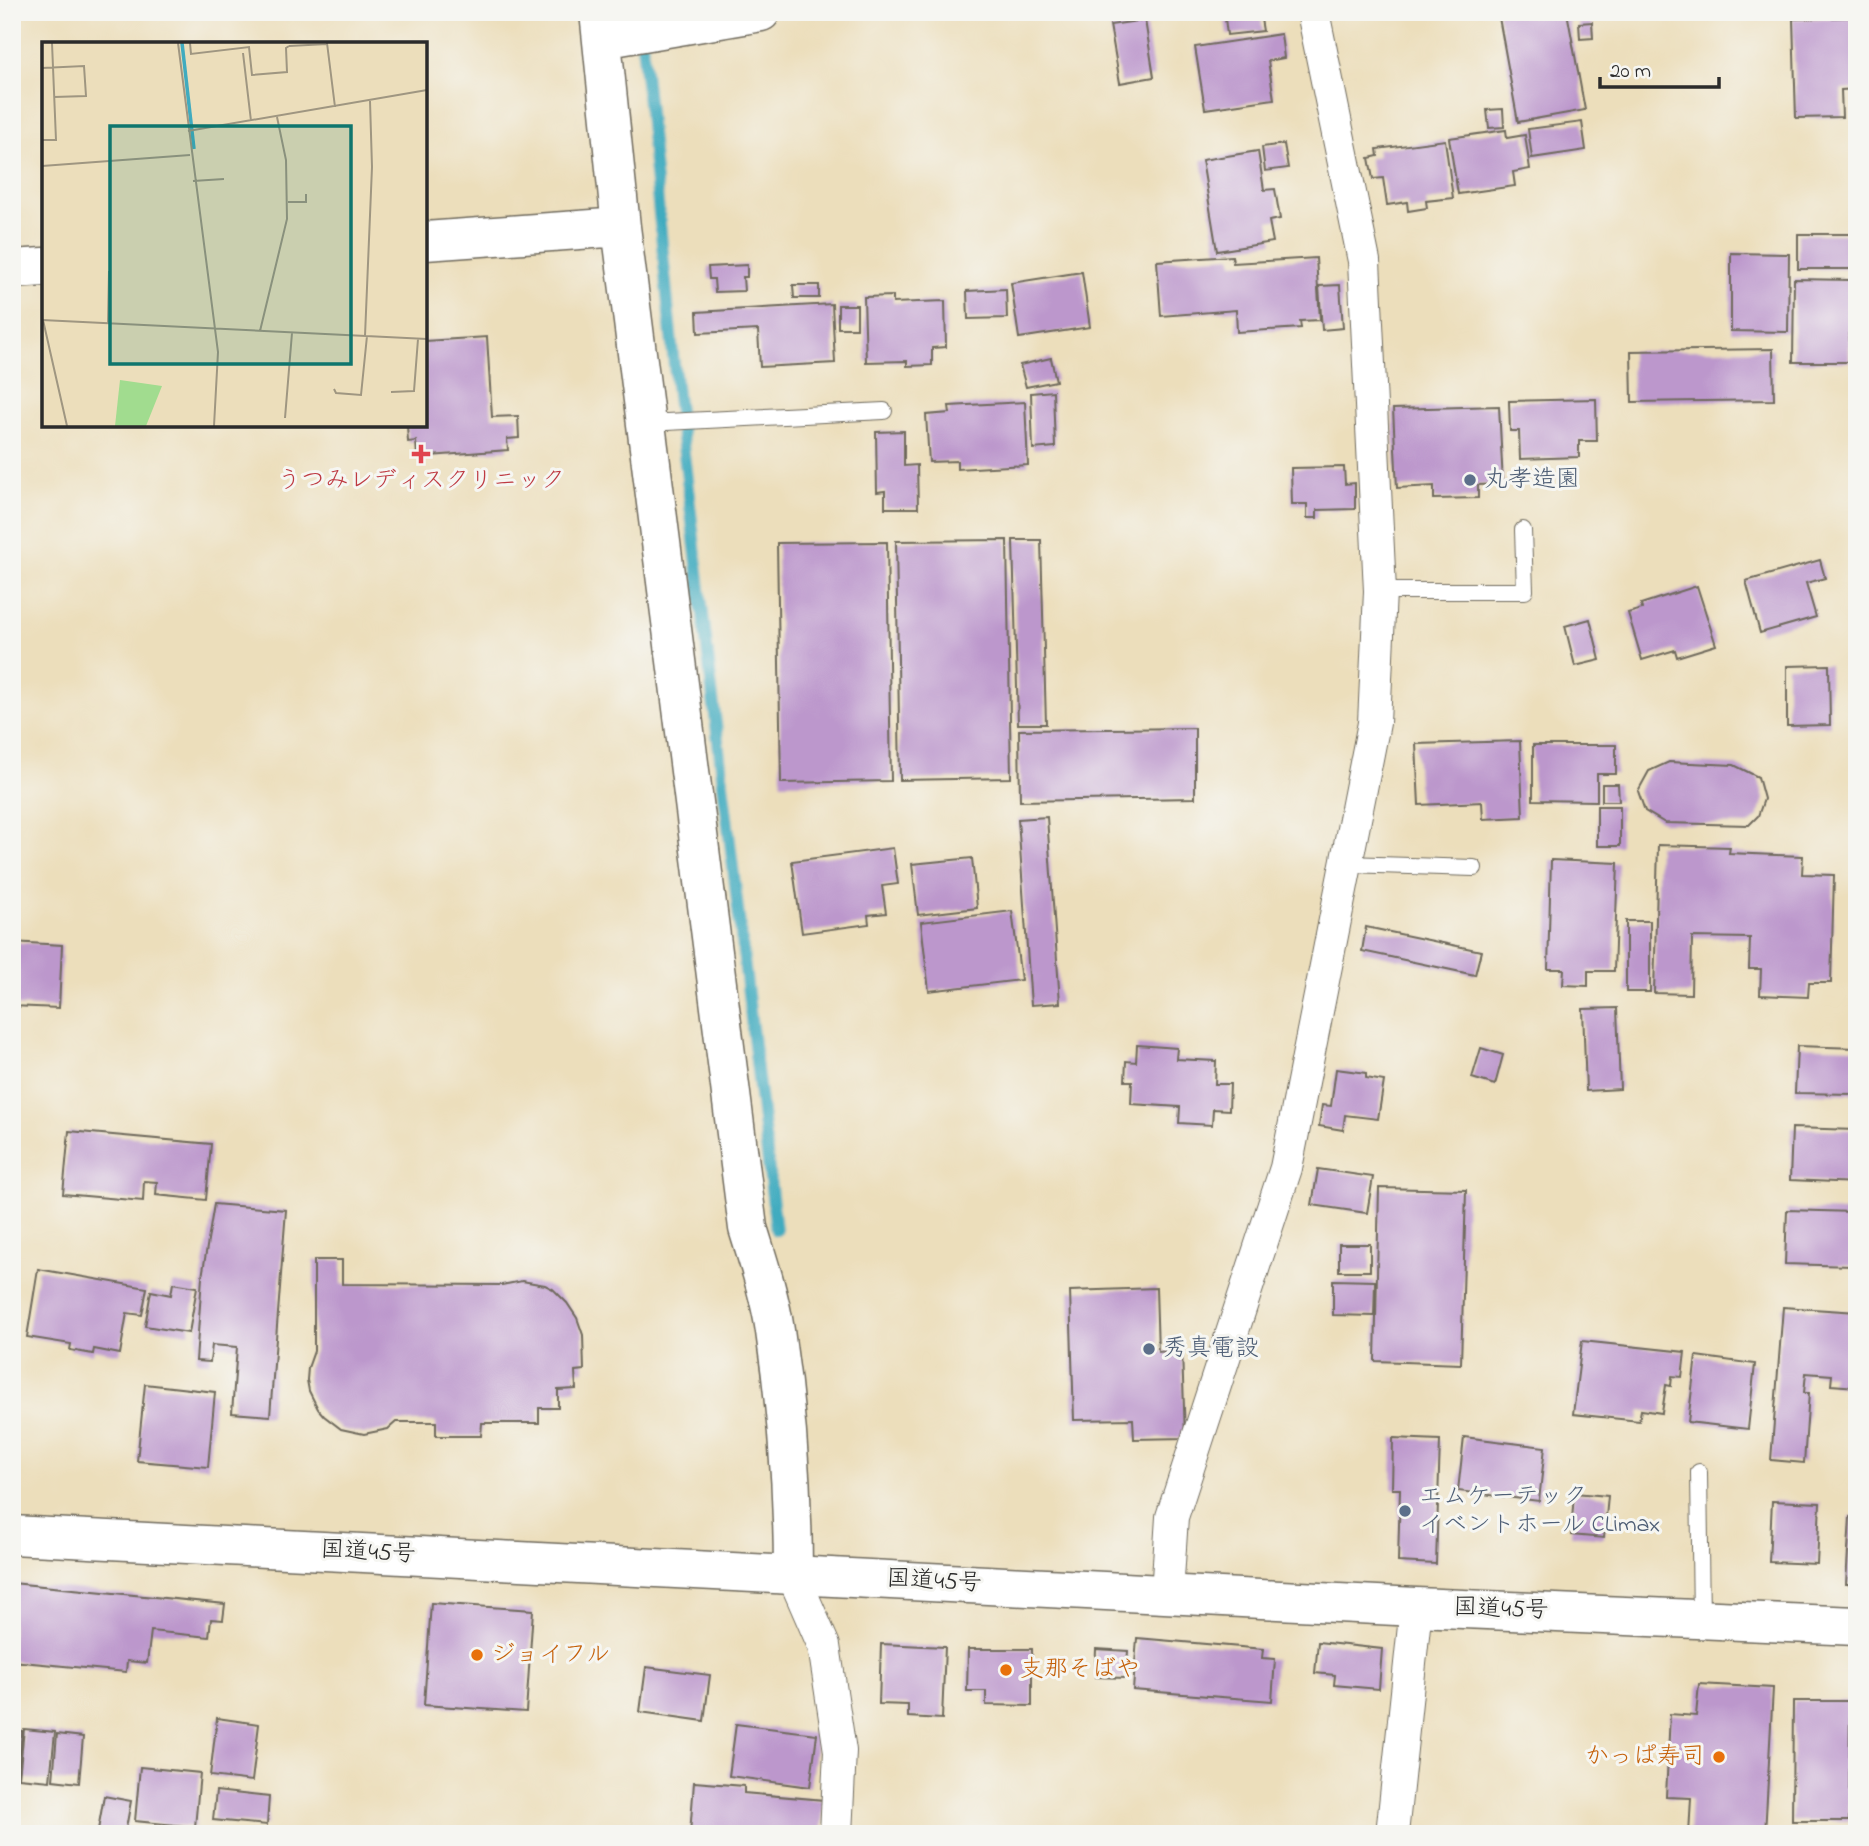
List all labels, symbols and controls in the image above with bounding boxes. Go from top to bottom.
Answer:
inset map [42,42,427,427]
scale bar [1600,46,1718,90]
text: 20 m [1610,57,1651,87]
marker: うつみレディスクリニック [411,444,431,464]
place label: 丸孝造園 [1484,463,1580,498]
place label: うつみレディスクリニック [277,464,565,499]
marker: 丸孝造園 [1462,472,1478,488]
place label: 秀真電設 [1163,1332,1259,1367]
marker: 秀真電設 [1141,1341,1157,1357]
place label: エムケーテック イベントホール CLimax [1419,1480,1660,1543]
marker: エムケーテック イベントホール CLimax [1397,1503,1413,1519]
street label: 国道45号 [319,1533,417,1573]
street label: 国道45号 [885,1562,983,1602]
street label: 国道45号 [1453,1591,1549,1629]
place label: ジョイフル [491,1638,610,1673]
marker: ジョイフル [469,1647,485,1663]
place label: 支那そばや [1020,1653,1140,1688]
marker: 支那そばや [998,1662,1014,1678]
place label: かっぱ寿司 [1585,1740,1705,1775]
marker: かっぱ寿司 [1711,1749,1727,1765]

